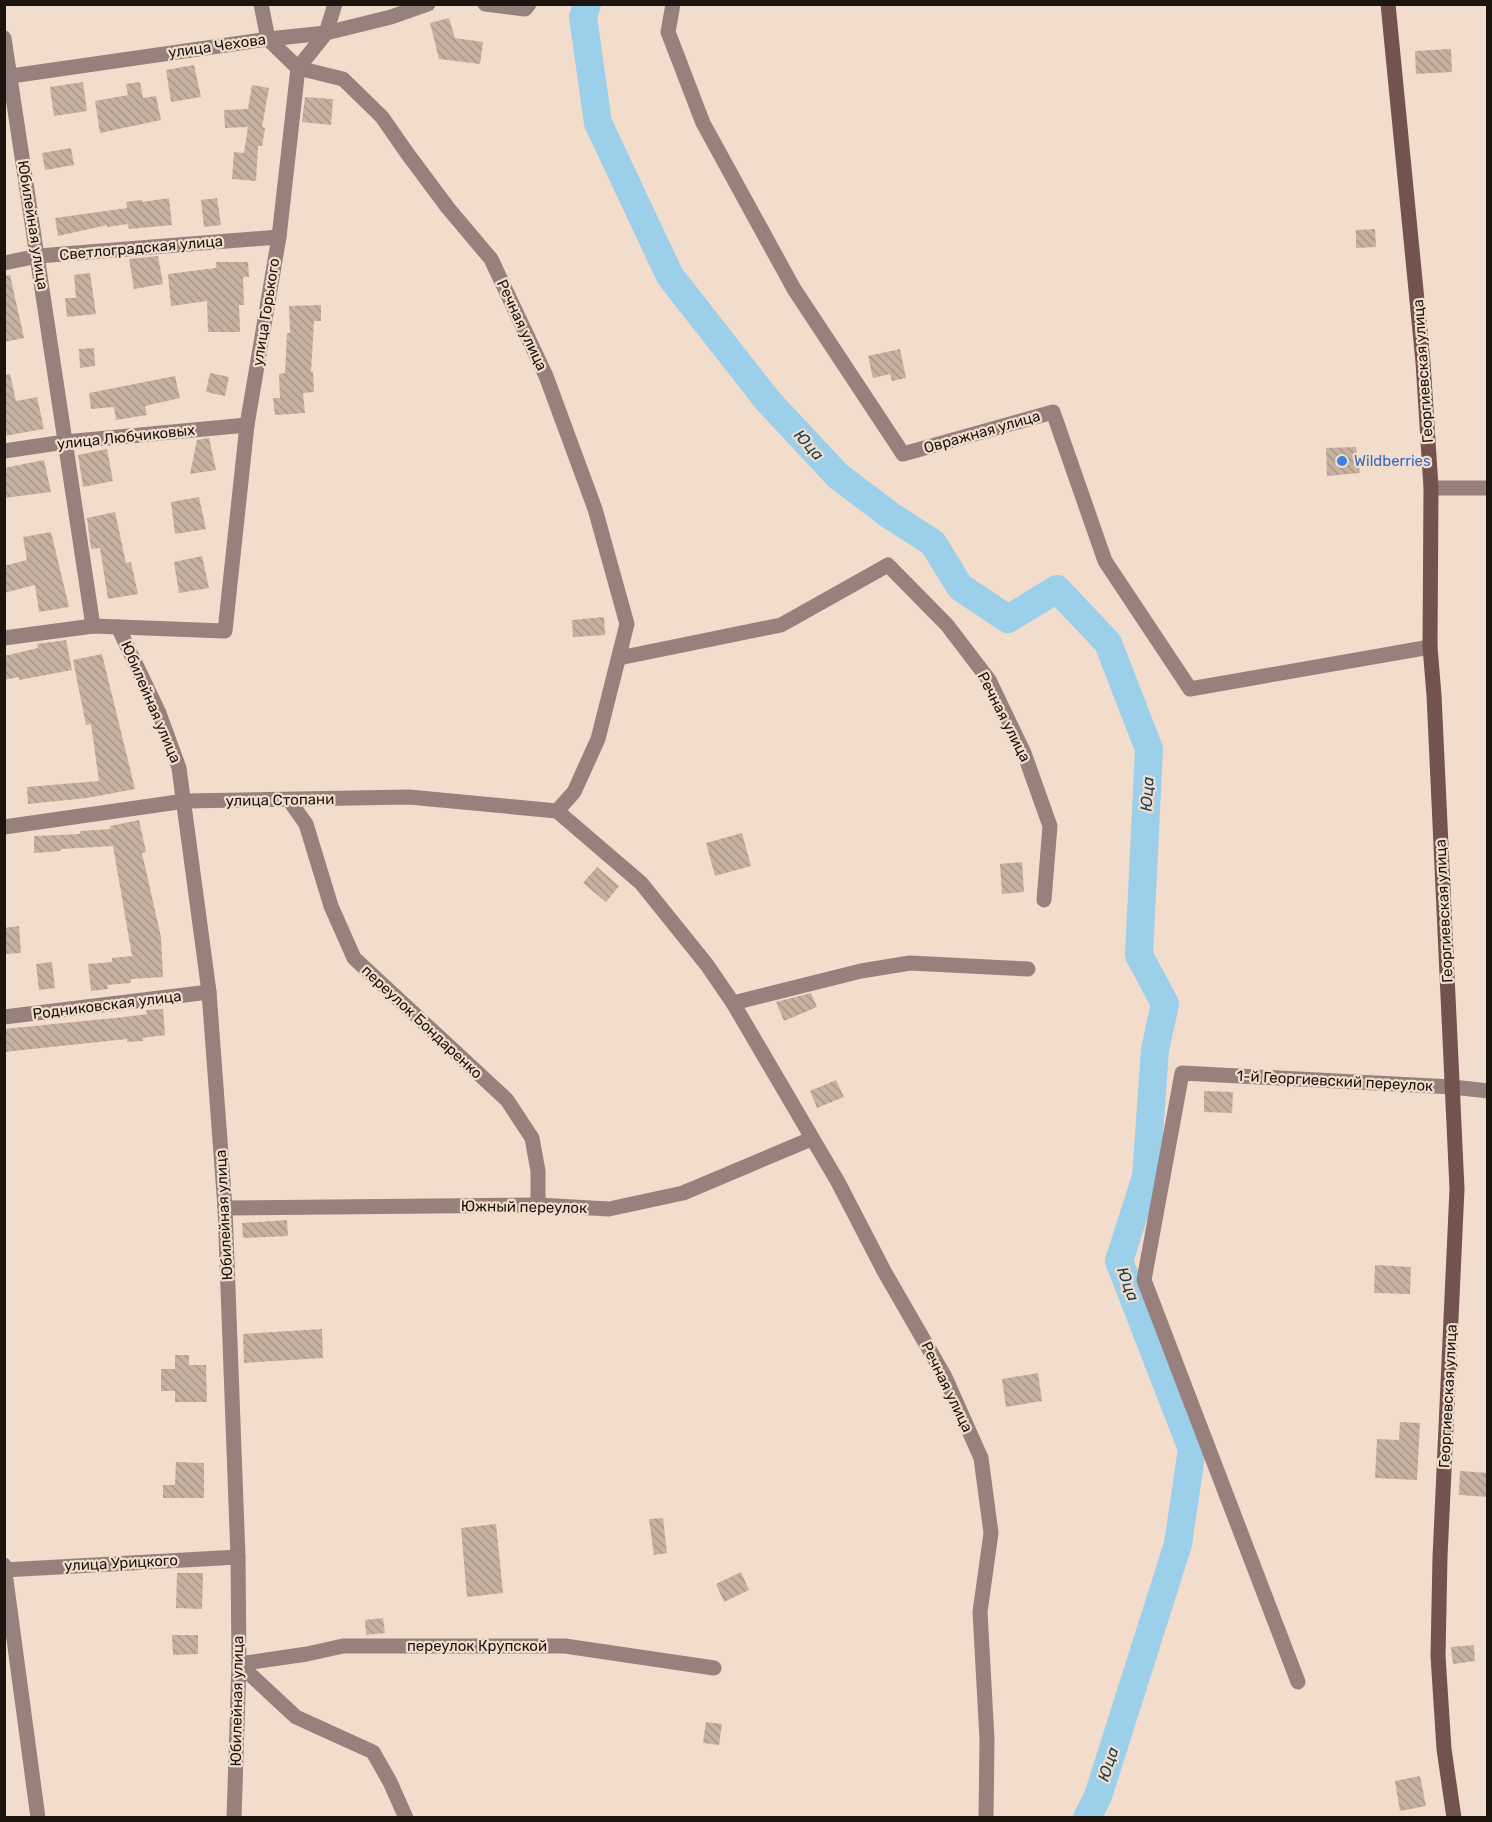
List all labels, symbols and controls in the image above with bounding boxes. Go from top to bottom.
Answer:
street label: улица Чехова [167,30,267,62]
street label: Юбилейная улица [14,159,52,291]
street label: Светлоградская улица [58,232,224,264]
street label: улица Горького [249,257,283,367]
street label: Речная улица [493,276,551,374]
street label: Георгиевская улица [1409,299,1437,443]
street label: Овражная улица [922,407,1042,457]
street label: улица Любчиковых [56,421,196,453]
water label: Юца [790,426,828,464]
place label: Wildberries [1354,452,1431,470]
marker: Wildberries [1335,454,1349,468]
street label: Юбилейная улица [117,638,185,766]
street label: Речная улица [974,669,1034,765]
water label: Юца [1137,776,1157,812]
street label: улица Стопани [226,790,334,810]
street label: Георгиевская улица [1431,839,1457,983]
street label: переулок Бондаренко [358,961,486,1083]
street label: Родниковская улица [32,987,182,1023]
street label: 1-й Георгиевский переулок [1236,1067,1434,1095]
street label: Юбилейная улица [212,1149,236,1281]
street label: Южный переулок [461,1197,587,1217]
water label: Юца [1113,1264,1143,1304]
street label: Георгиевская улица [1435,1324,1461,1468]
street label: Речная улица [917,1339,977,1435]
street label: улица Урицкого [64,1551,178,1575]
street label: Юбилейная улица [227,1635,247,1767]
street label: переулок Крупской [407,1637,547,1655]
water label: Юца [1094,1745,1122,1783]

